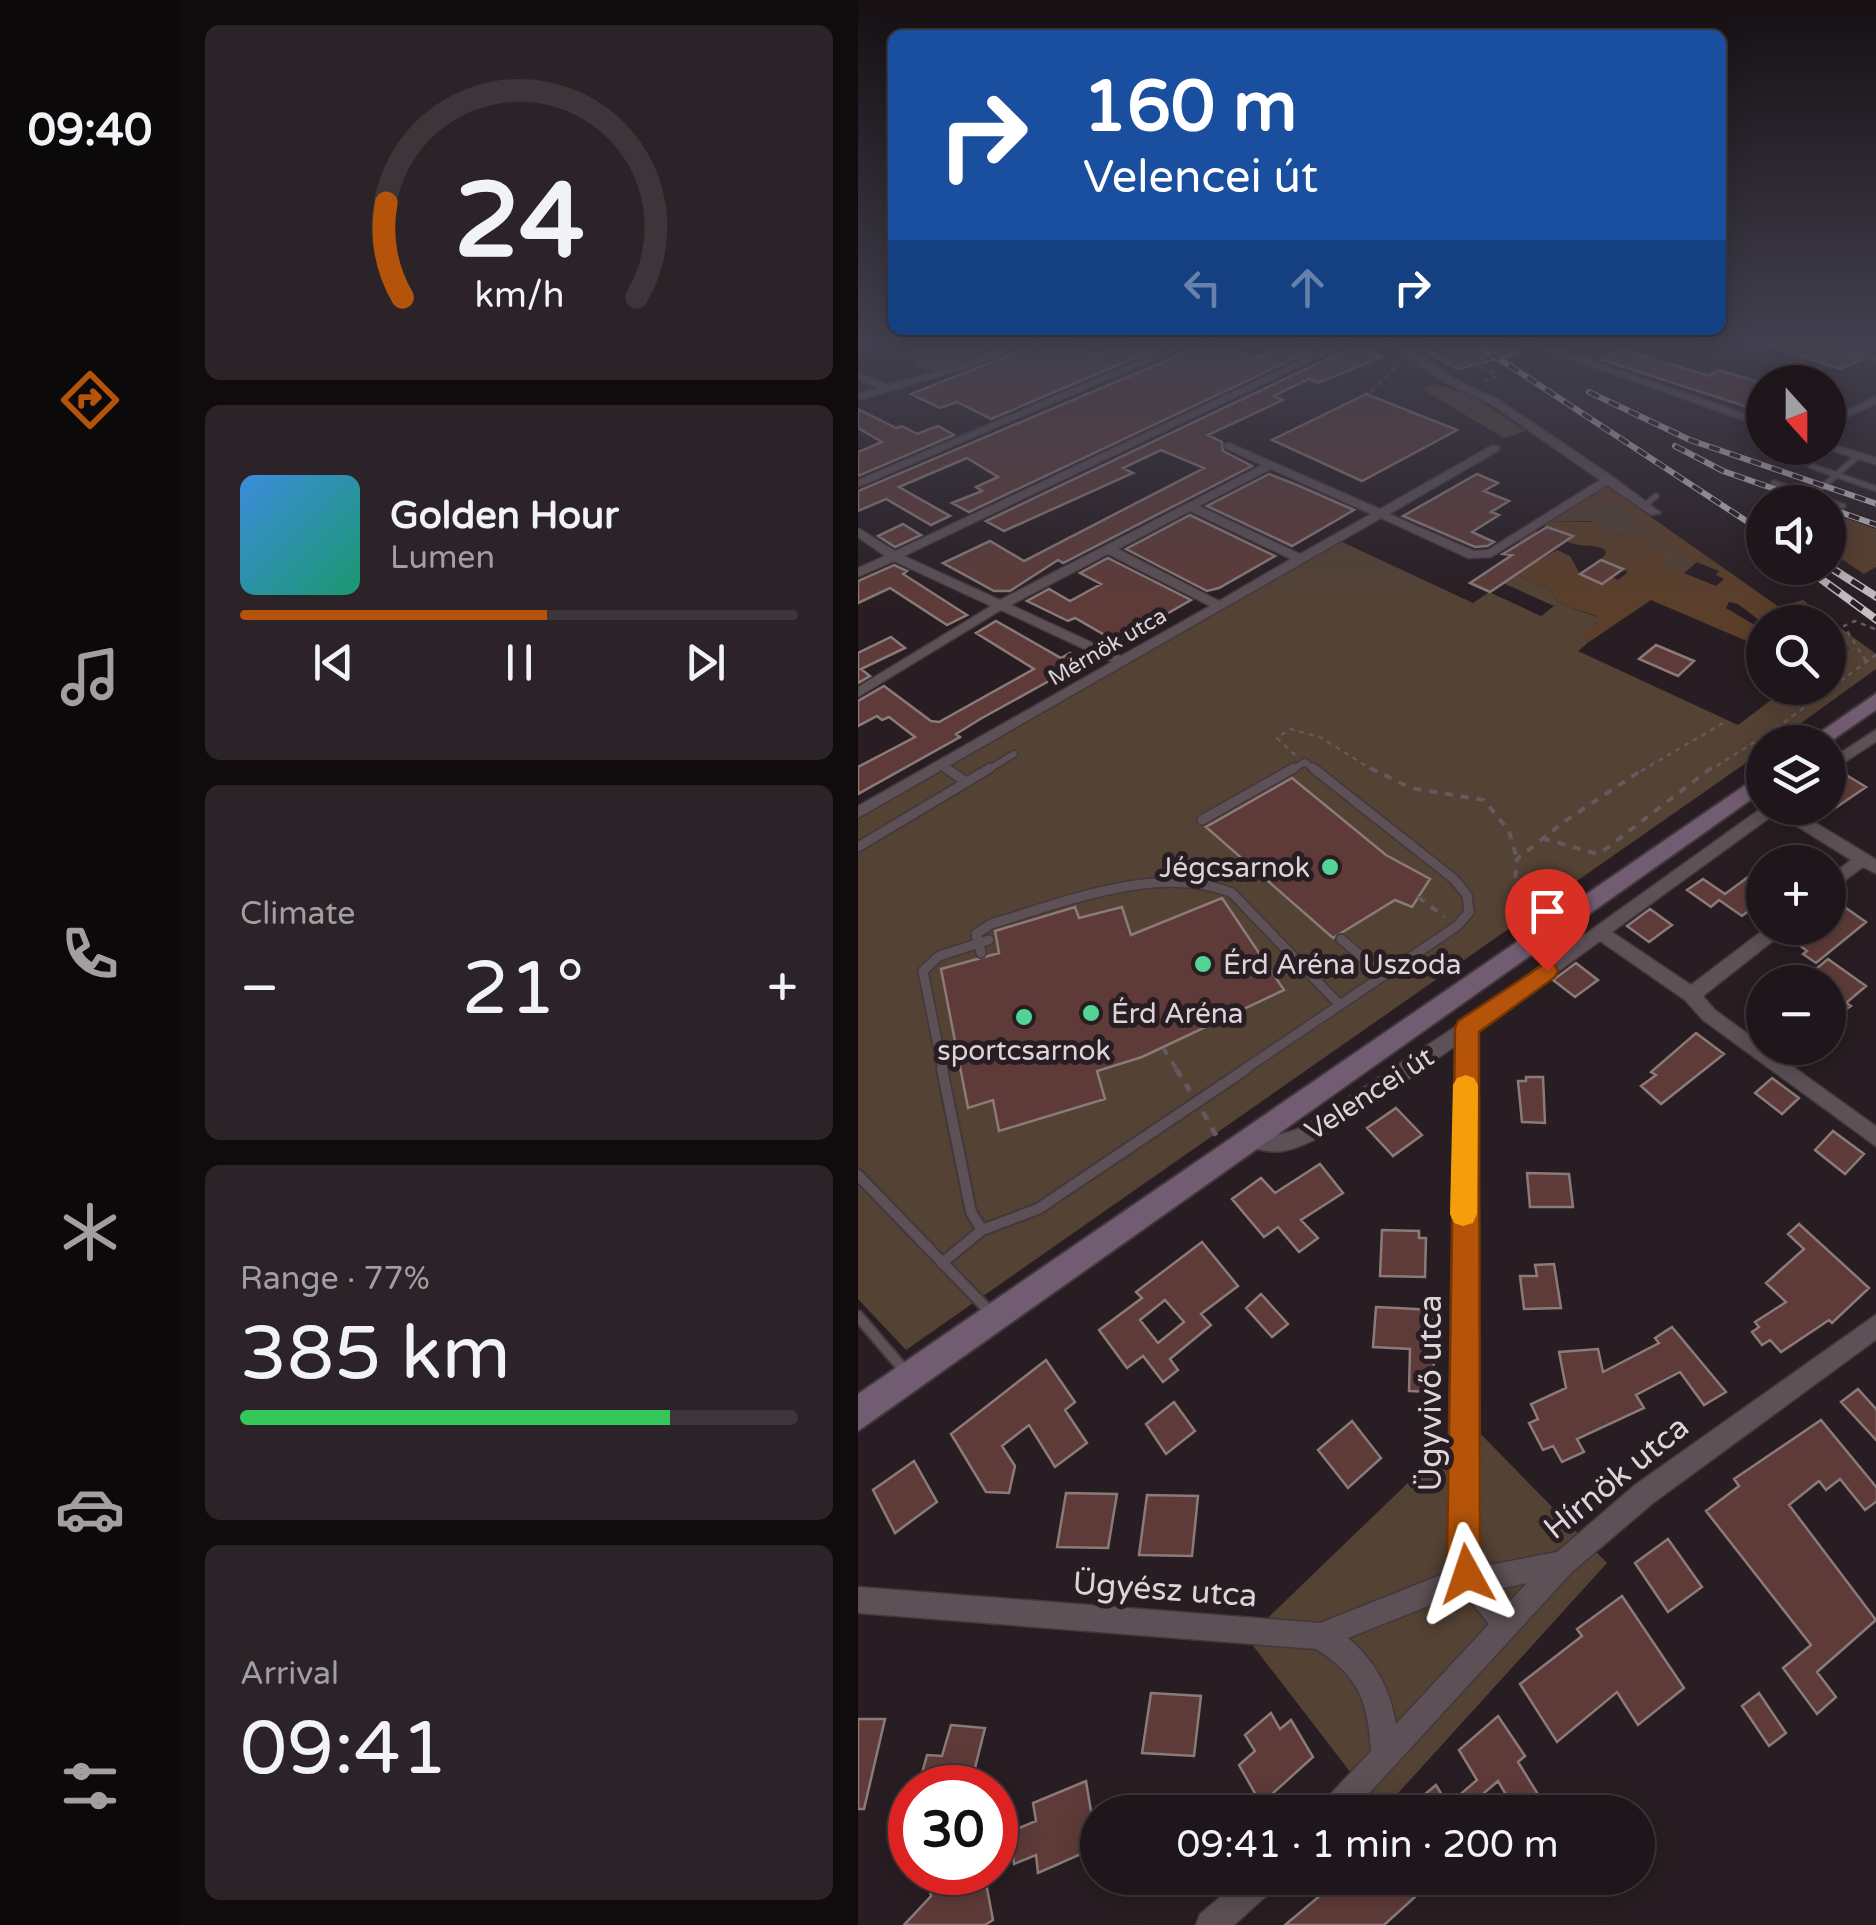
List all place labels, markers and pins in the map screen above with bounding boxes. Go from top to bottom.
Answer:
place label: Jégcsarnok [1159,851,1310,885]
marker: Jégcsarnok [1319,856,1341,878]
pin [1505,869,1590,972]
place label: Érd Aréna Uszoda [1223,948,1461,982]
marker: Érd Aréna Uszoda [1192,953,1214,975]
place label: Érd Aréna [1111,997,1244,1031]
marker: Érd Aréna [1080,1002,1102,1024]
marker: sportcsarnok [1013,1006,1035,1028]
place label: sportcsarnok [937,1034,1111,1068]

